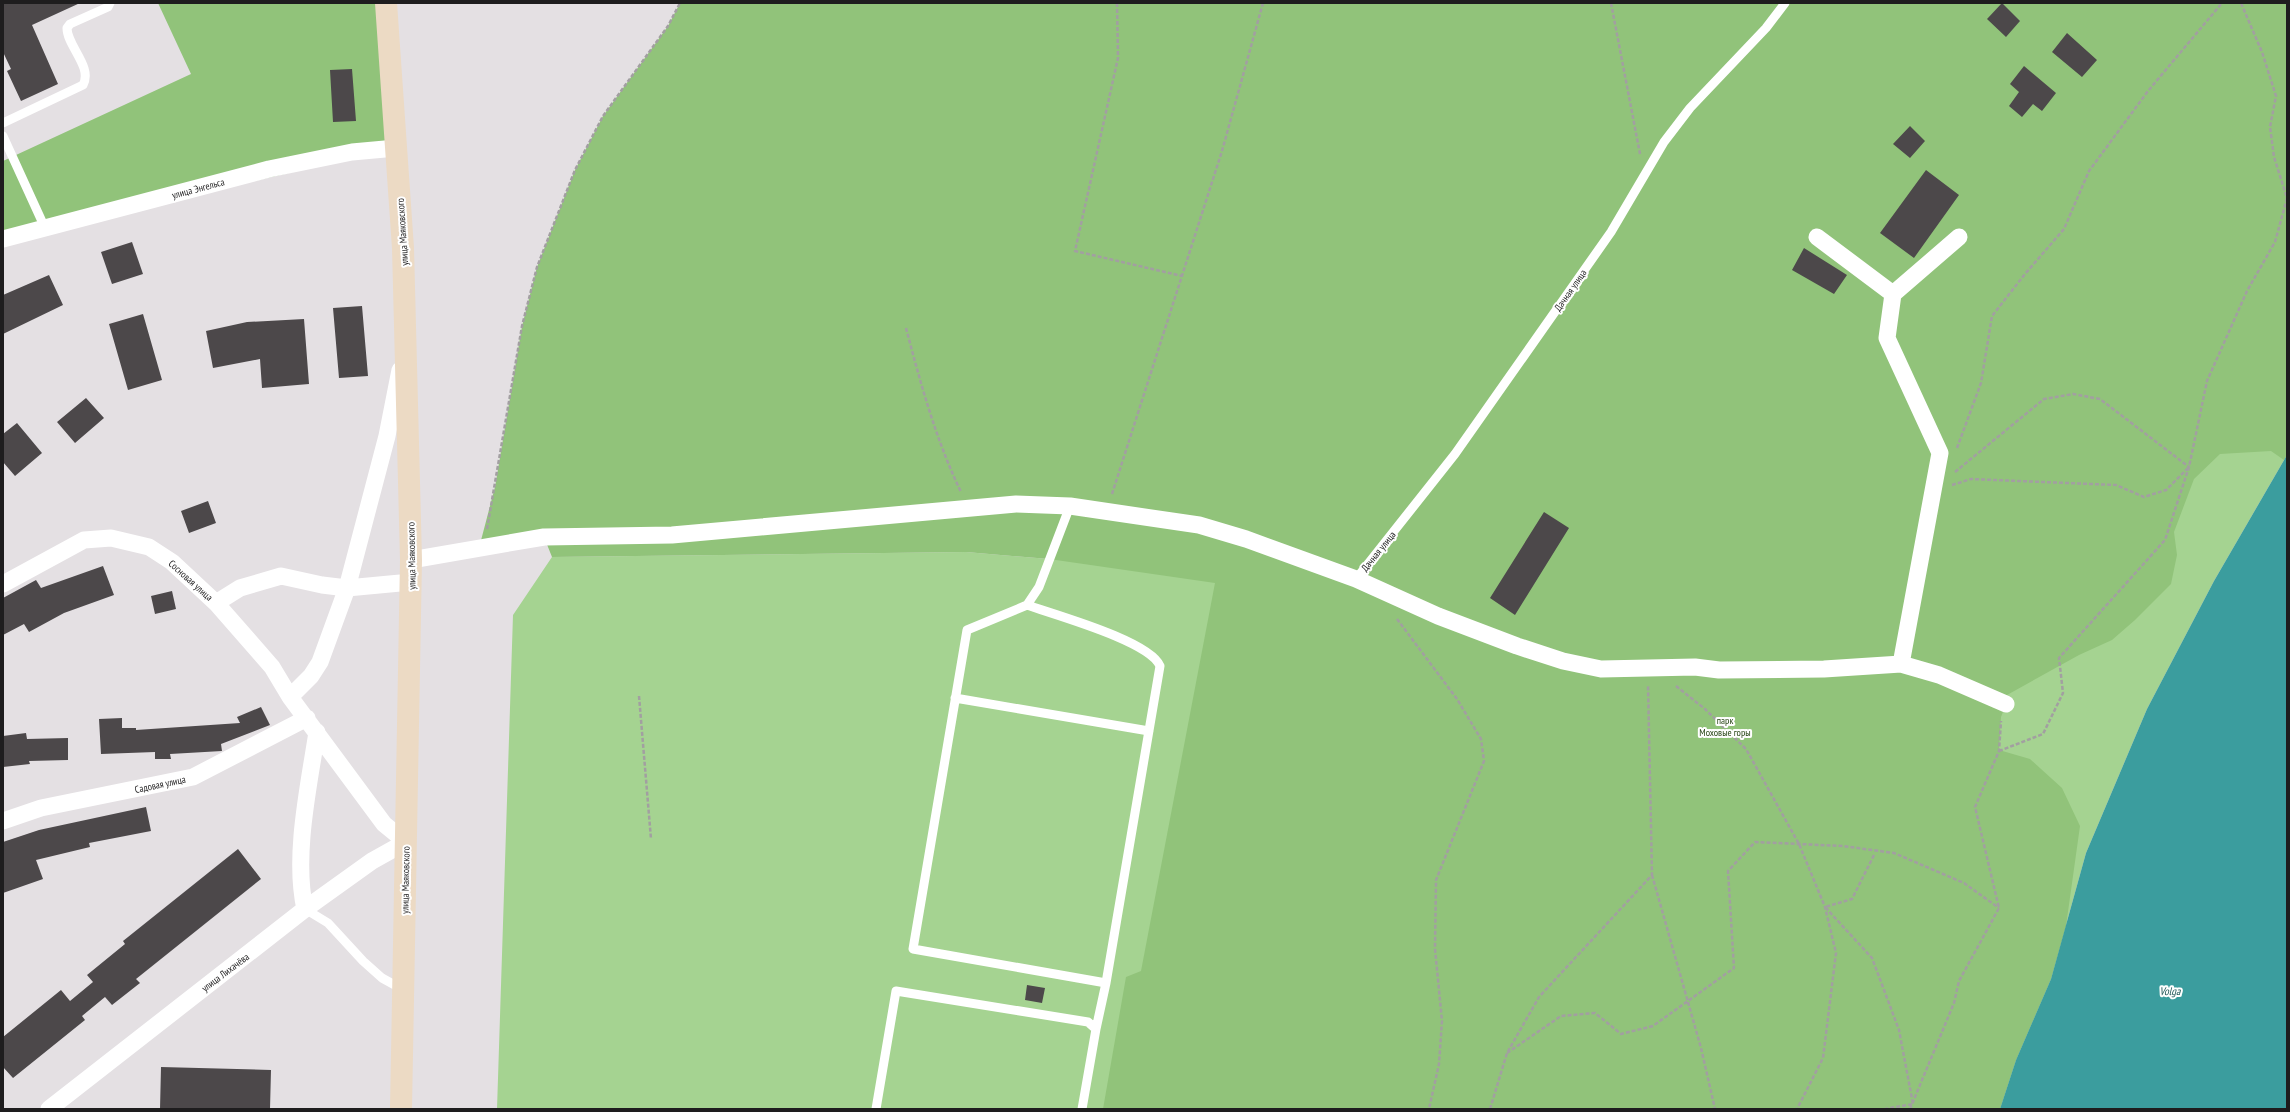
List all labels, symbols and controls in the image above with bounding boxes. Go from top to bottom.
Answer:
street label: улица Энгельса [170,175,226,202]
street label: улица Маяковского [394,198,411,266]
street label: Дачная улица [1551,267,1590,314]
street label: улица Маяковского [404,522,419,590]
street label: Дачная улица [1358,529,1399,574]
street label: Сосновая улица [166,557,216,604]
park label: парк Моховые горы [1699,714,1751,739]
street label: Садовая улица [133,773,187,796]
street label: улица Маяковского [398,846,413,914]
street label: улица Лихачёва [199,950,252,995]
water label: Volga [2159,984,2181,998]

